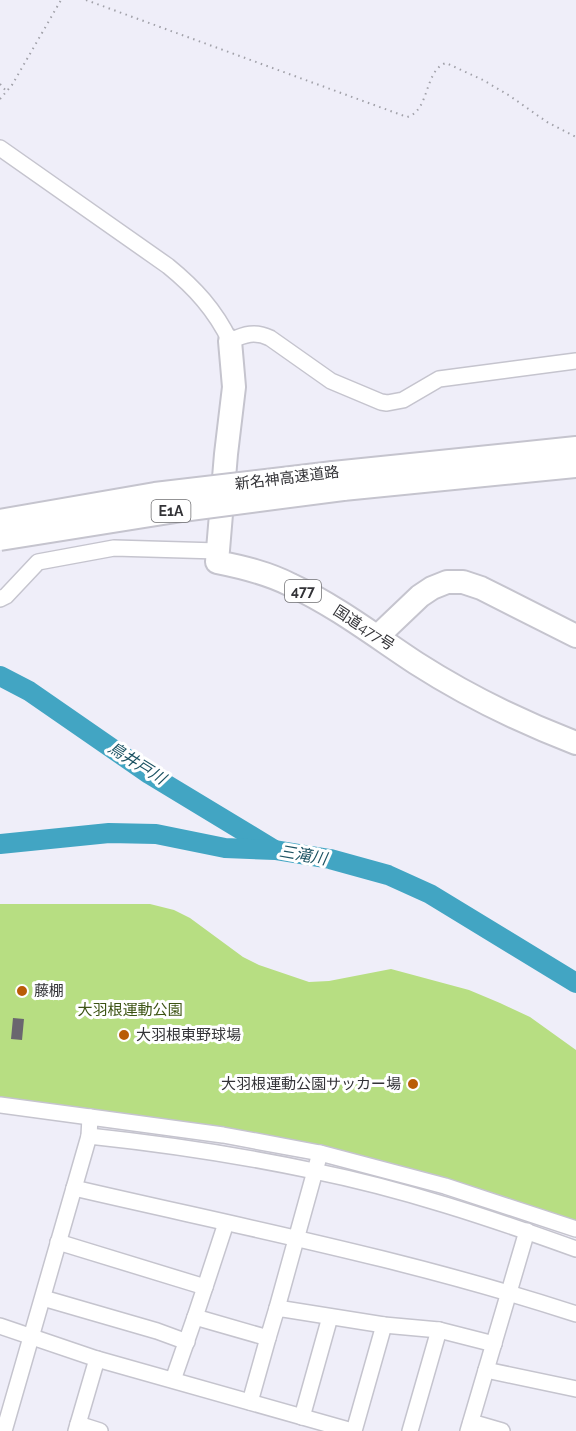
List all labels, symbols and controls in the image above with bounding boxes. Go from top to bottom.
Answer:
street label: 新名神高速道路 [234,463,340,493]
road number: E1A [152,500,190,522]
road number: 477 [285,580,321,602]
street label: 国道477号 [330,602,398,654]
water label: 鳥井戸川 [105,738,171,789]
water label: 三滝川 [278,841,330,869]
place label: 藤棚 [34,982,64,1000]
marker: 藤棚 [15,984,29,998]
park label: 大羽根運動公園 [77,1001,183,1019]
place label: 大羽根東野球場 [136,1026,241,1044]
marker: 大羽根東野球場 [117,1028,131,1042]
place label: 大羽根運動公園サッカー場 [221,1075,401,1093]
marker: 大羽根運動公園サッカー場 [406,1077,420,1091]

